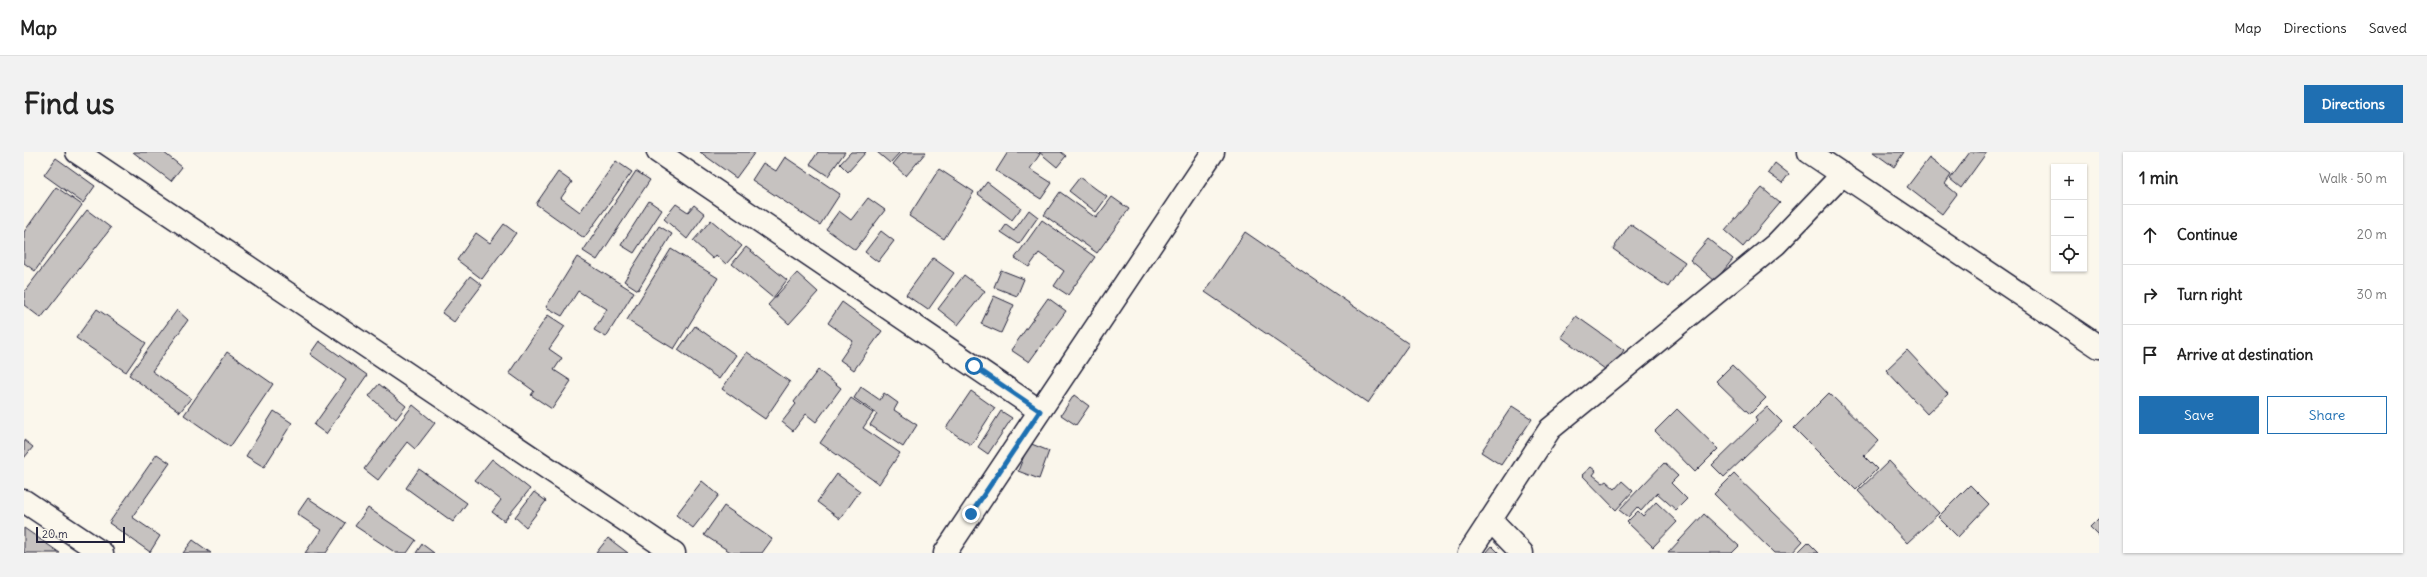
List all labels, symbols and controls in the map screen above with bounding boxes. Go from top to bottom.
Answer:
text: Map [20,16,57,40]
text: Map [2234,19,2261,37]
text: Directions [2283,19,2347,37]
text: Saved [2369,19,2407,37]
button: Directions [2304,85,2403,123]
text: Find us [24,86,115,122]
map controls [2051,164,2087,272]
button: + [2051,164,2087,200]
text: 1 min [2139,167,2178,189]
text: Walk · 50 m [2319,170,2387,187]
button: − [2051,200,2087,236]
icon: ahead [2139,224,2161,246]
text: Continue [2177,225,2238,244]
text: 20 m [2357,226,2387,243]
button: locate [2051,236,2087,272]
icon: right [2139,284,2161,306]
text: Turn right [2177,285,2242,304]
text: 30 m [2357,286,2387,303]
icon: arrive [2139,344,2161,366]
text: Arrive at destination [2177,345,2313,364]
route start [965,357,983,375]
button: Save [2139,396,2259,434]
button: Share [2267,396,2387,434]
route end [962,505,980,523]
scale bar [36,525,125,544]
text: 20 m [42,527,68,541]

